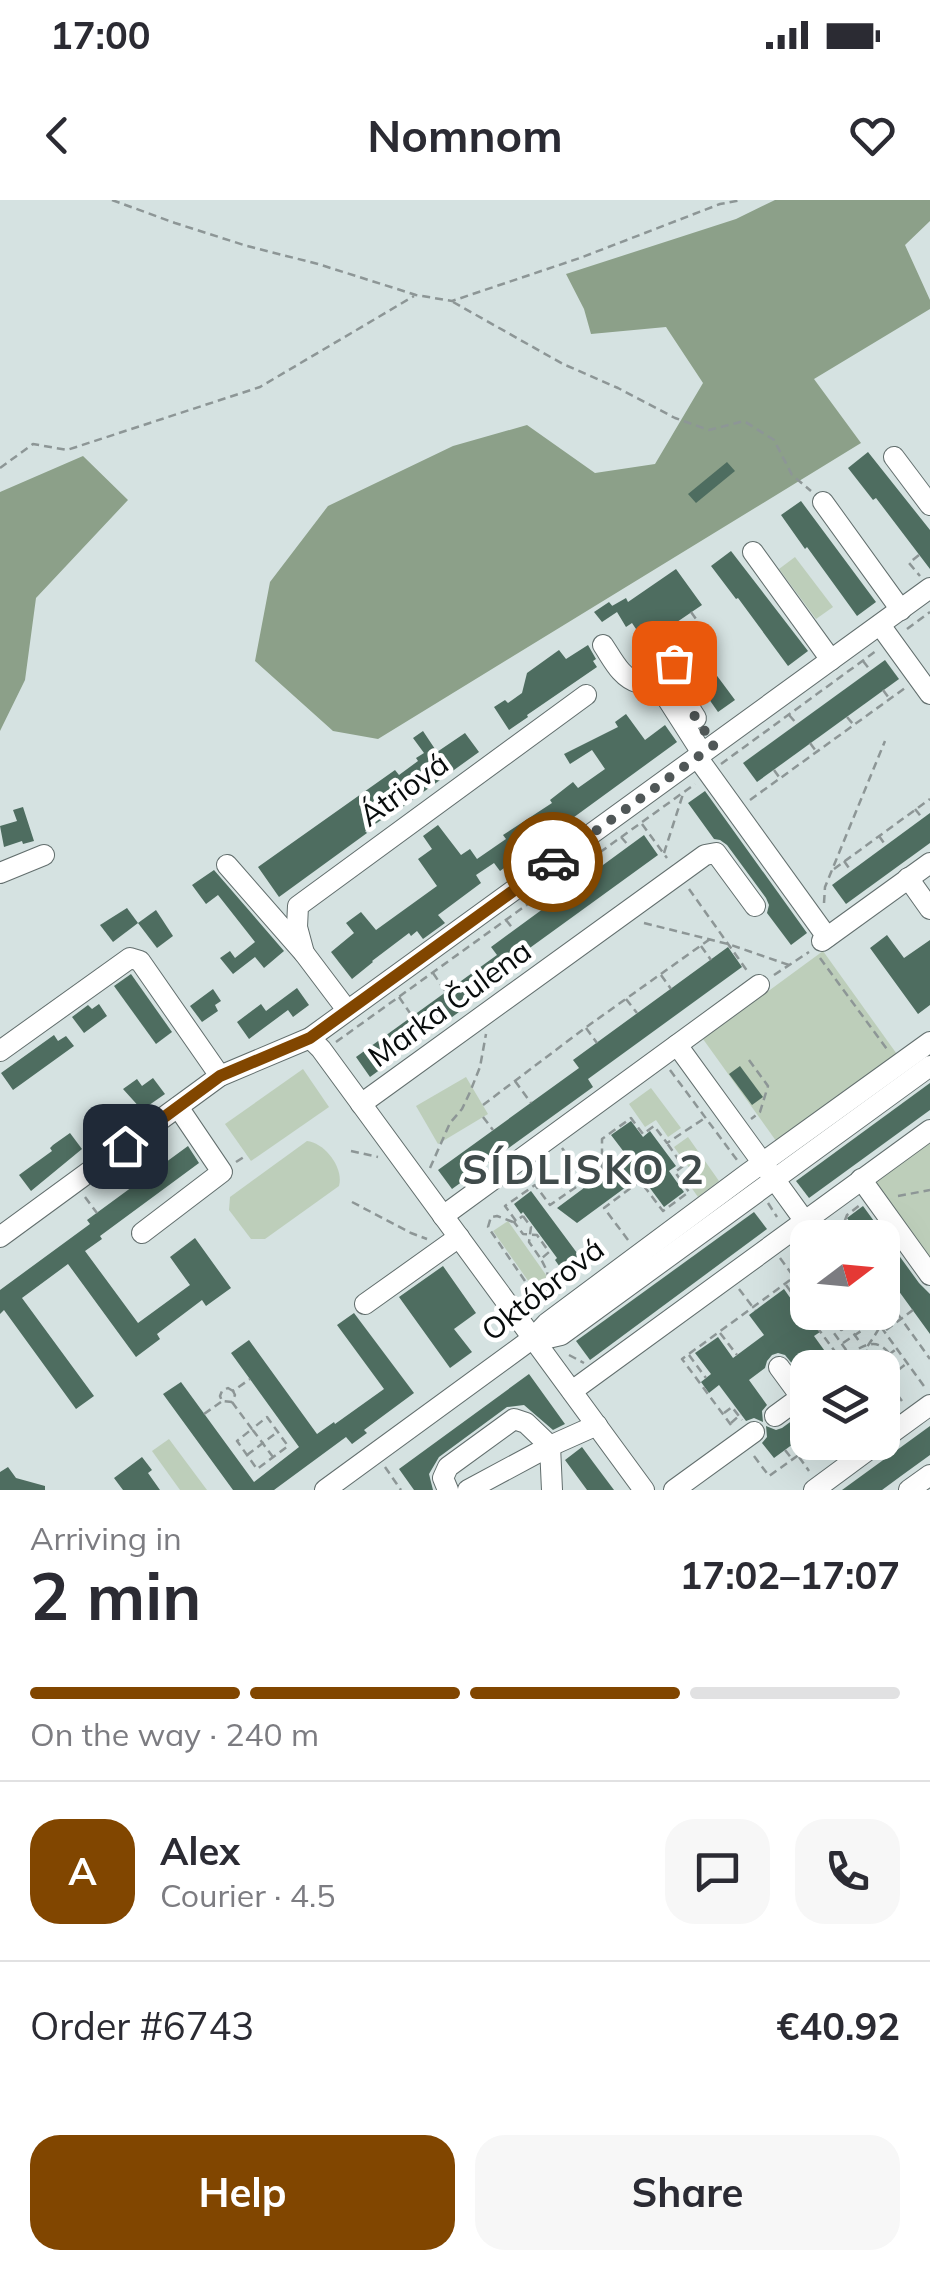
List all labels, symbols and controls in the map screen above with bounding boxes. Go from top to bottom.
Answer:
text: 17:00 [50,11,151,59]
text: Nomnom [367,107,563,163]
icon: back [30,108,85,163]
icon: heart [845,108,900,163]
pin [632,621,717,706]
icon: bag [647,636,702,691]
street label: Átriová [351,744,455,834]
courier [503,812,603,912]
icon: car [526,835,581,890]
street label: Marka Čulena [360,931,538,1075]
pin [83,1104,168,1189]
icon: home [98,1119,153,1174]
district label: SÍDLISKO 2 [462,1144,706,1194]
north arrow [790,1220,900,1330]
map controls [790,1220,900,1460]
street label: Októbrová [473,1230,611,1349]
button: layers [790,1350,900,1460]
text: Arriving in [30,1518,182,1558]
text: 17:02–17:07 [680,1551,900,1599]
text: 2 min [30,1555,201,1636]
text: On the way · 240 m [30,1714,319,1754]
button: chat [665,1819,770,1924]
button: phone [795,1819,900,1924]
text: Alex [160,1827,240,1875]
text: A [68,1847,97,1895]
text: Courier · 4.5 [160,1875,336,1915]
text: Order #6743 [30,2002,254,2050]
text: €40.92 [777,2002,900,2050]
button: Help [30,2135,455,2250]
button: Share [475,2135,900,2250]

